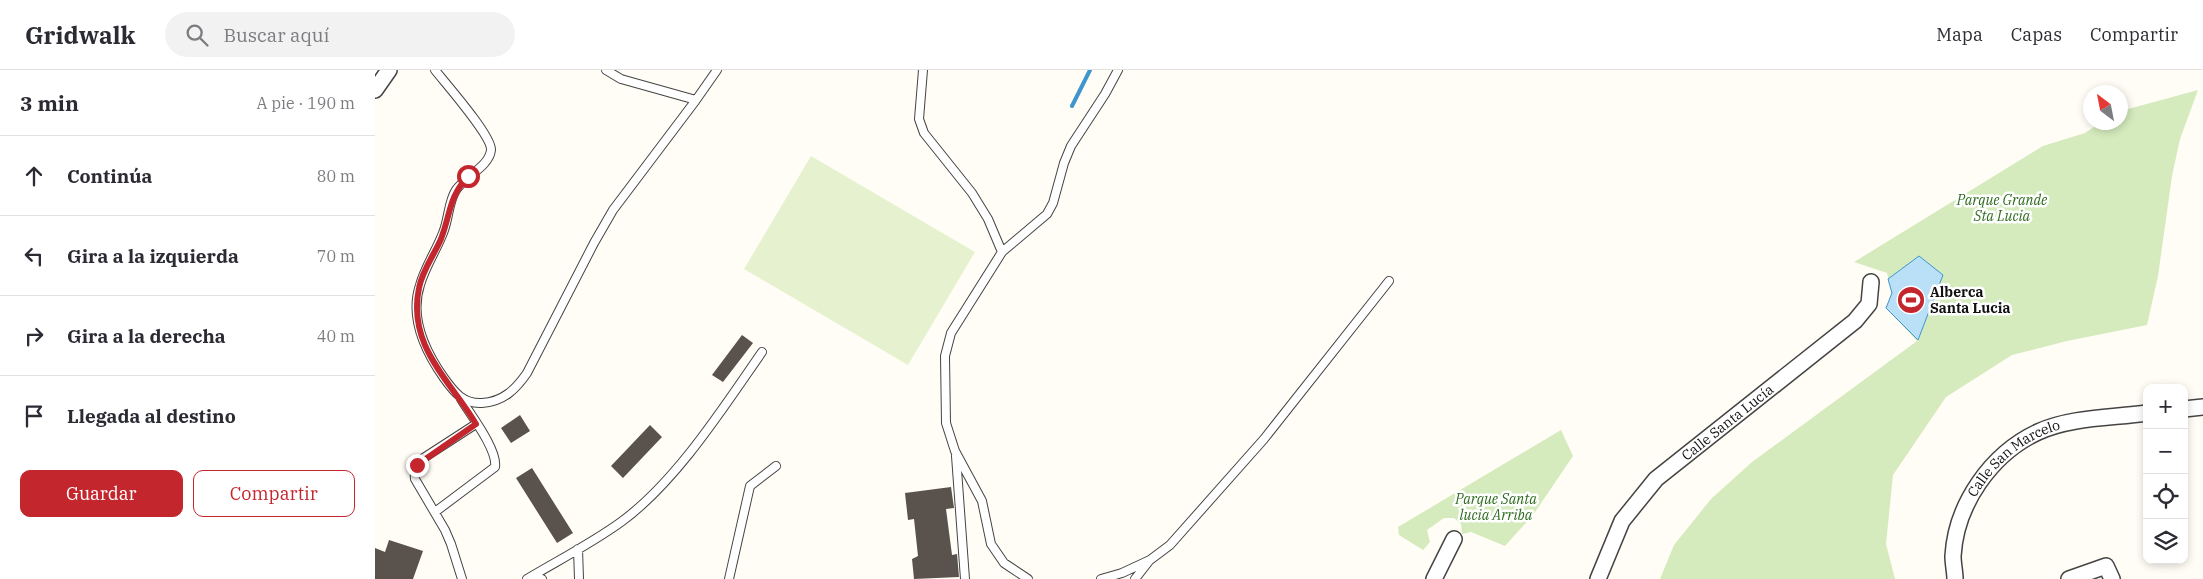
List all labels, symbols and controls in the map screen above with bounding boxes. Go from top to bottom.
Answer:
search box [165,12,515,57]
text: Gridwalk [25,19,135,51]
icon: search [183,21,211,49]
text: Buscar aquí [223,23,330,47]
text: Mapa [1936,23,1983,46]
text: Capas [2011,23,2062,46]
text: Compartir [2090,23,2178,46]
north arrow [2083,85,2128,130]
text: 3 min [20,89,79,117]
text: A pie · 190 m [257,93,355,113]
icon: ahead [20,162,48,190]
text: Continúa [67,164,152,188]
route start [457,165,480,188]
text: 80 m [317,166,355,186]
park label: Parque Grande Sta Lucia [1956,191,2048,225]
icon: left [20,242,48,270]
text: Gira a la izquierda [67,244,239,268]
text: 70 m [317,246,355,266]
place label: Alberca Santa Lucia [1930,283,2010,317]
sports icon: Alberca Santa Lucia [1896,285,1926,315]
icon: right [20,322,48,350]
text: Gira a la derecha [67,324,226,348]
text: 40 m [317,326,355,346]
street label: Calle Santa Lucía [1678,380,1777,464]
map controls [2143,384,2188,564]
button: + [2143,384,2188,429]
icon: arrive [20,402,48,430]
text: Llegada al destino [67,404,236,428]
street label: Calle San Marcelo [1963,416,2062,500]
button: − [2143,429,2188,474]
route end [406,454,429,477]
button: Guardar [20,470,183,517]
button: Compartir [193,470,355,517]
button: locate [2143,474,2188,519]
park label: Parque Santa lucia Arriba [1454,490,1537,524]
button: layers [2143,519,2188,564]

